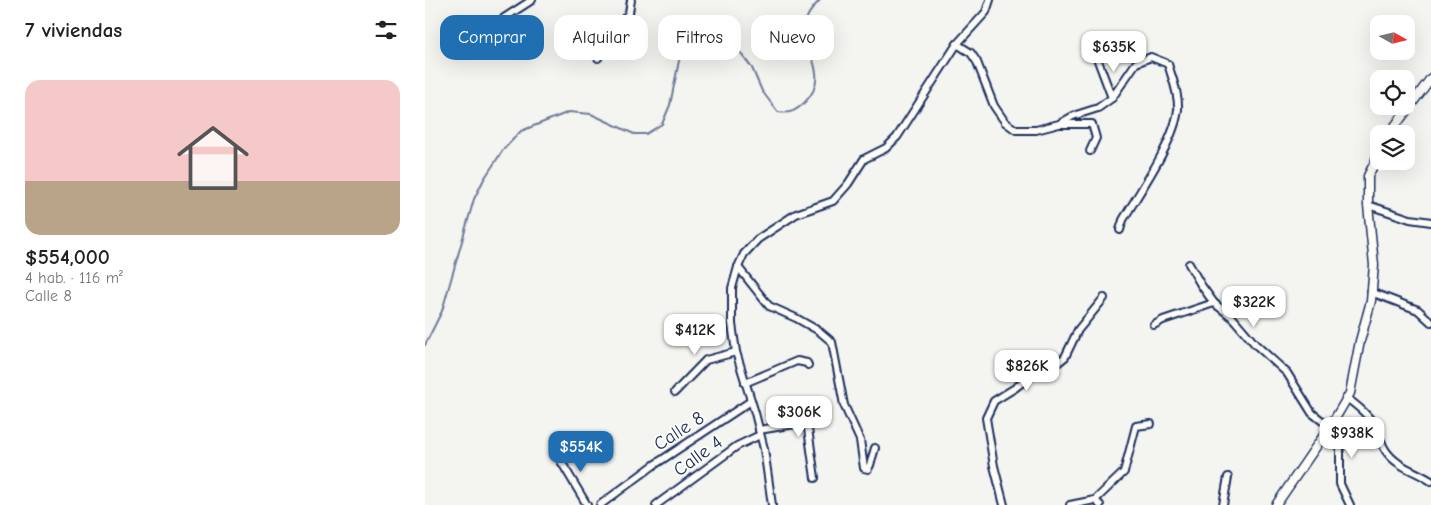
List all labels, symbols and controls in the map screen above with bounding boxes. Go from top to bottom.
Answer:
chip: Comprar [440,15,544,60]
chip: Alquilar [554,15,648,60]
chip: Filtros [658,15,741,60]
chip: Nuevo [751,15,834,60]
north arrow [1370,15,1415,60]
map controls [1370,15,1415,170]
icon: filters [372,16,400,44]
text: 7 viviendas [25,18,122,42]
pin: $635K [1079,30,1149,73]
text: $635K [1092,38,1136,56]
button: locate [1370,70,1415,115]
icon: home [168,113,258,203]
button: layers [1370,125,1415,170]
text: $554,000 [25,245,110,269]
text: 4 hab. · 116 m² [25,269,123,287]
pin: $322K [1219,286,1289,328]
text: Calle 8 [25,287,72,305]
text: $322K [1233,293,1275,311]
pin: $412K [660,314,730,356]
text: $412K [675,321,715,339]
pin: $826K [992,350,1062,392]
text: $826K [1005,357,1049,375]
pin: $306K [764,396,834,438]
text: $306K [777,403,821,421]
street label: Calle 8 [650,407,708,455]
pin: $938K [1317,416,1387,459]
text: $938K [1330,424,1374,442]
pin: $554K [546,430,616,473]
street label: Calle 4 [669,431,727,481]
text: $554K [559,438,603,456]

